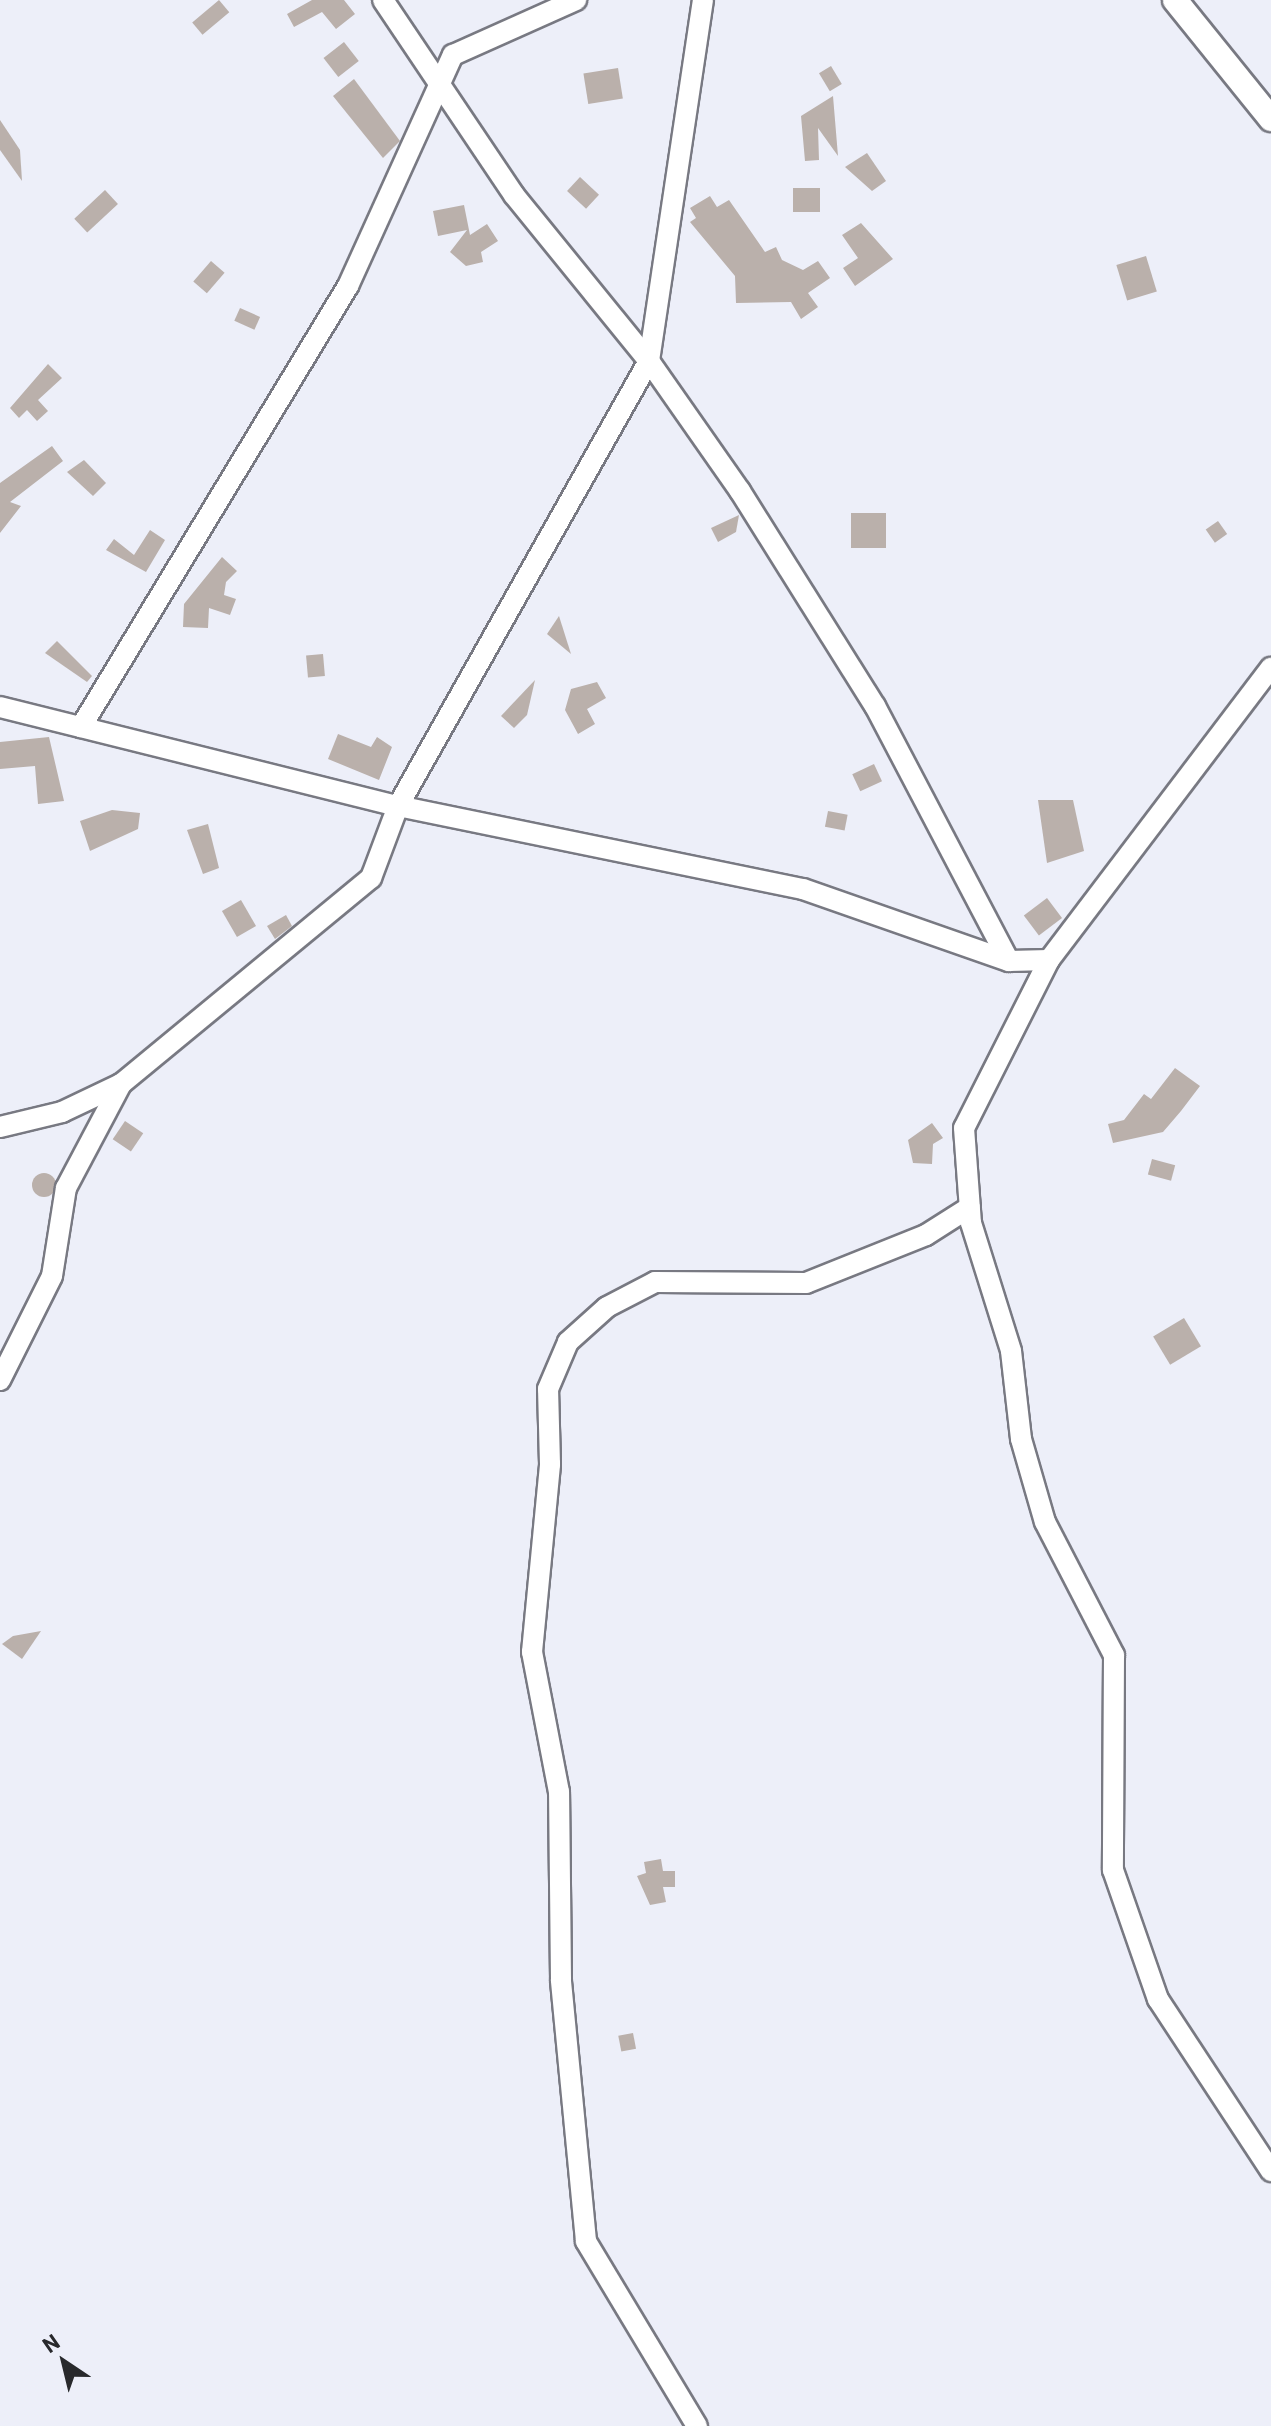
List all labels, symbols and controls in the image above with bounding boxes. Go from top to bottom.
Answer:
north arrow [24,2322,104,2402]
text: N [37,2327,64,2357]

